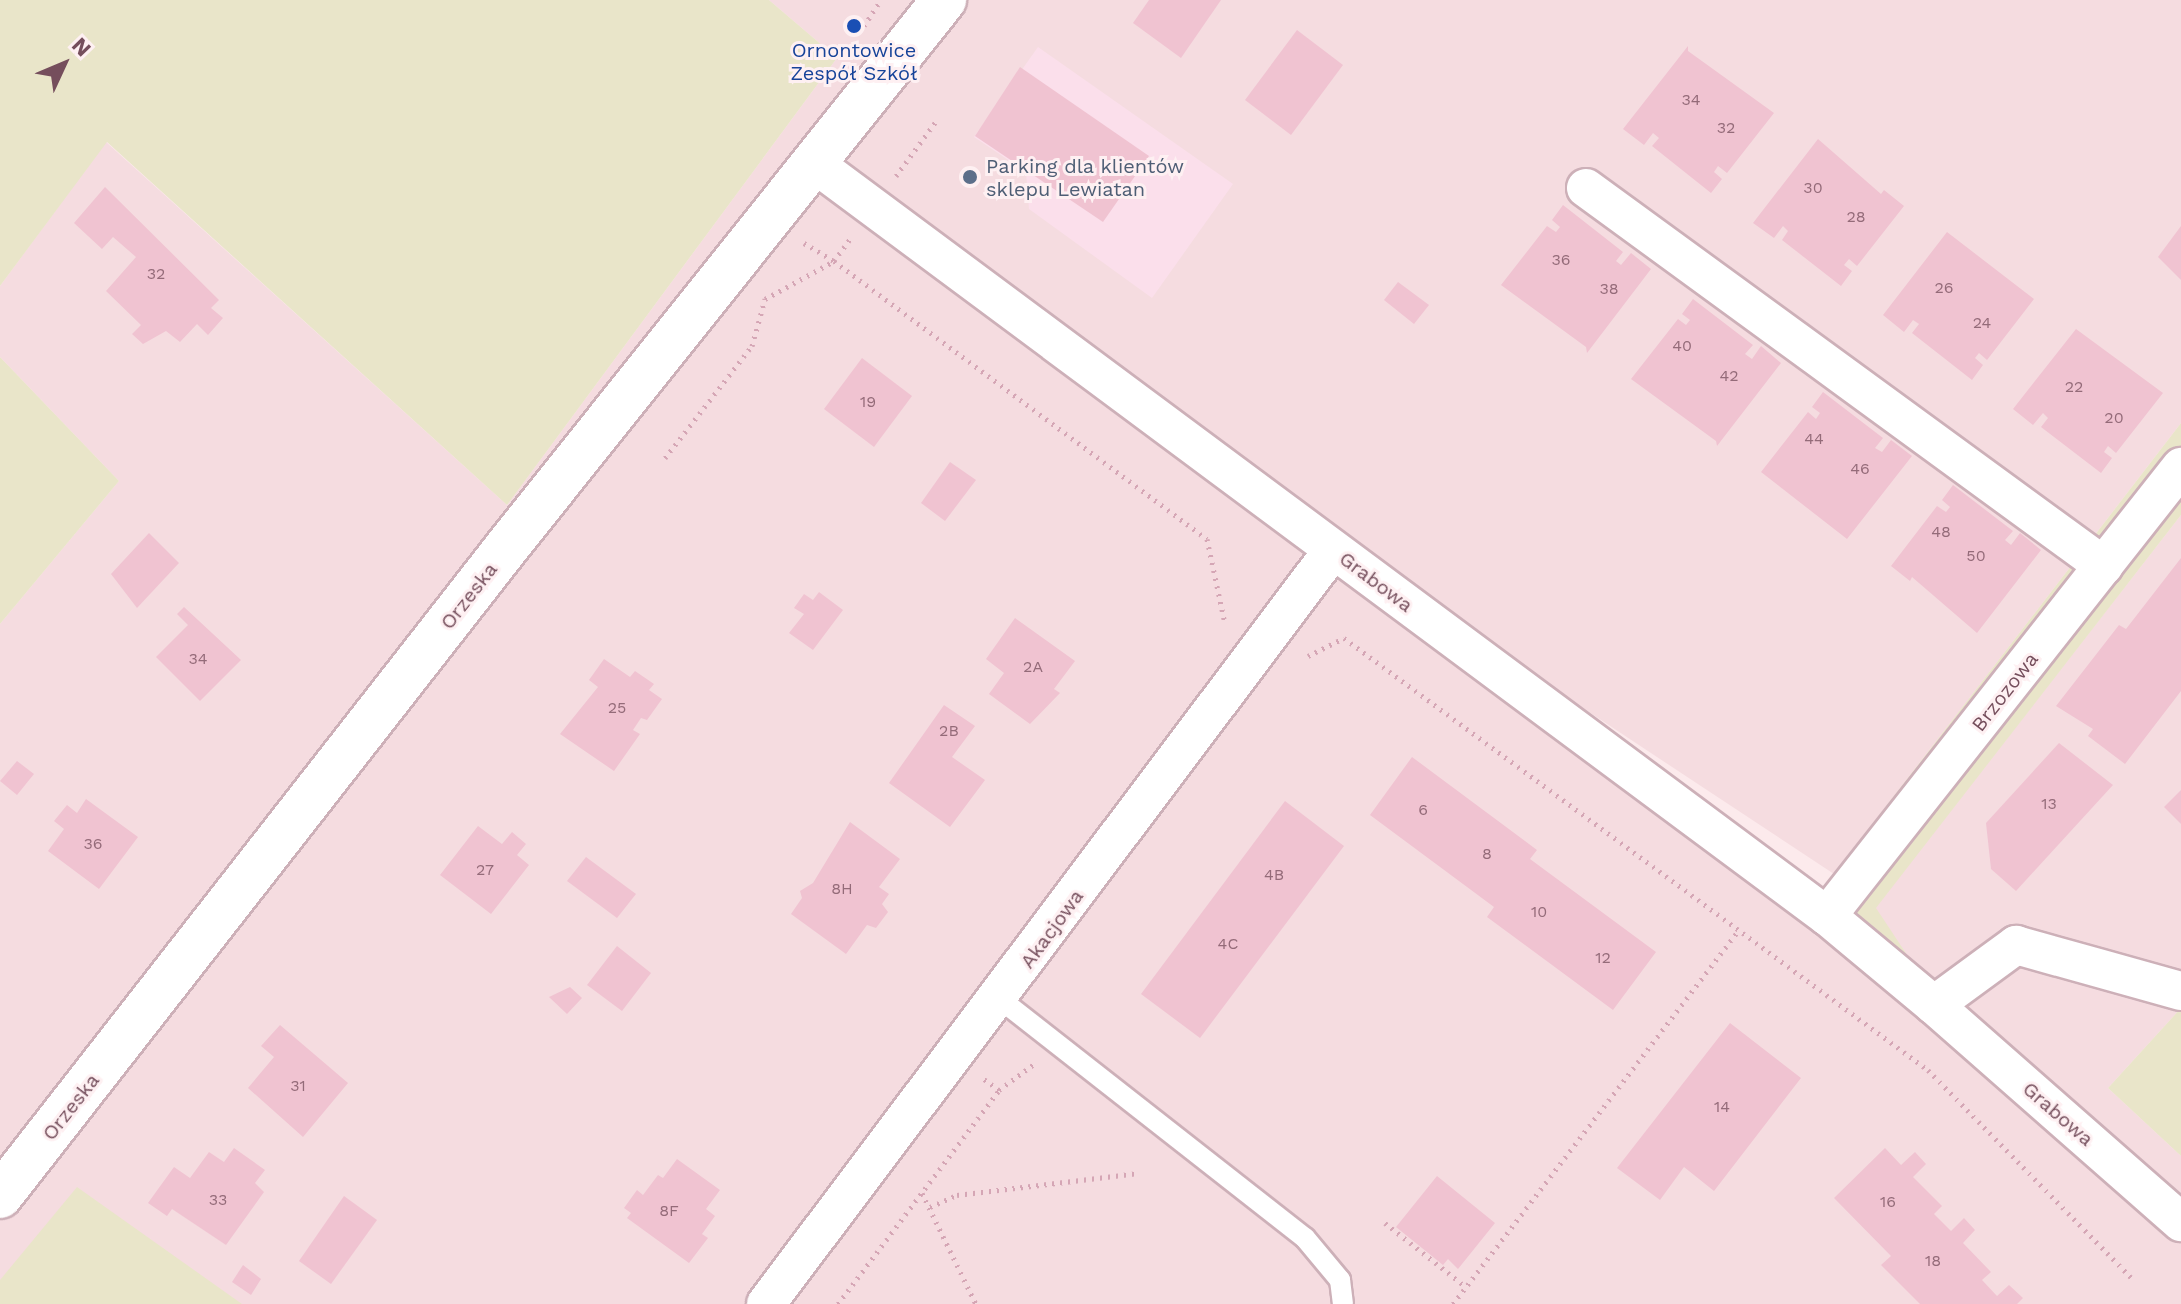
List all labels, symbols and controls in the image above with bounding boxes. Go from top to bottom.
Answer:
marker: Ornontowice Zespół Szkół [845,17,863,35]
north arrow [24,24,104,104]
text: N [67,32,96,62]
place label: Ornontowice Zespół Szkół [791,38,917,85]
house number: 34 [1681,90,1701,110]
house number: 32 [1717,118,1735,138]
place label: Parking dla klientów sklepu Lewiatan [986,154,1184,201]
marker: Parking dla klientów sklepu Lewiatan [961,168,979,186]
house number: 30 [1803,178,1823,198]
house number: 28 [1846,207,1866,227]
house number: 36 [1551,250,1571,270]
house number: 32 [147,264,165,284]
house number: 26 [1934,278,1954,298]
house number: 38 [1599,279,1619,299]
house number: 24 [1973,313,1991,333]
house number: 40 [1672,336,1692,356]
house number: 42 [1719,366,1739,386]
house number: 22 [2065,377,2083,397]
house number: 19 [860,392,876,412]
house number: 20 [2104,408,2124,428]
house number: 44 [1804,429,1824,449]
house number: 46 [1850,459,1870,479]
house number: 48 [1931,522,1951,542]
house number: 50 [1966,546,1986,566]
street label: Grabowa [1335,547,1417,617]
street label: Orzeska [436,558,502,634]
street label: Brzozowa [1967,648,2043,736]
house number: 34 [188,649,208,669]
house number: 2A [1023,657,1043,677]
house number: 25 [608,698,626,718]
house number: 2B [939,721,959,741]
house number: 13 [2041,794,2057,814]
house number: 6 [1418,800,1428,820]
house number: 36 [83,834,103,854]
house number: 8 [1482,844,1492,864]
house number: 27 [476,860,494,880]
house number: 4B [1264,865,1284,885]
house number: 8H [831,879,853,899]
street label: Akacjowa [1015,885,1089,973]
house number: 10 [1531,902,1547,922]
house number: 4C [1218,934,1238,954]
house number: 12 [1595,948,1611,968]
street label: Orzeska [38,1069,104,1145]
house number: 31 [290,1076,306,1096]
street label: Grabowa [2018,1077,2098,1151]
house number: 14 [1714,1097,1730,1117]
house number: 33 [209,1190,227,1210]
house number: 16 [1880,1192,1896,1212]
house number: 8F [659,1201,679,1221]
house number: 18 [1925,1251,1941,1271]

